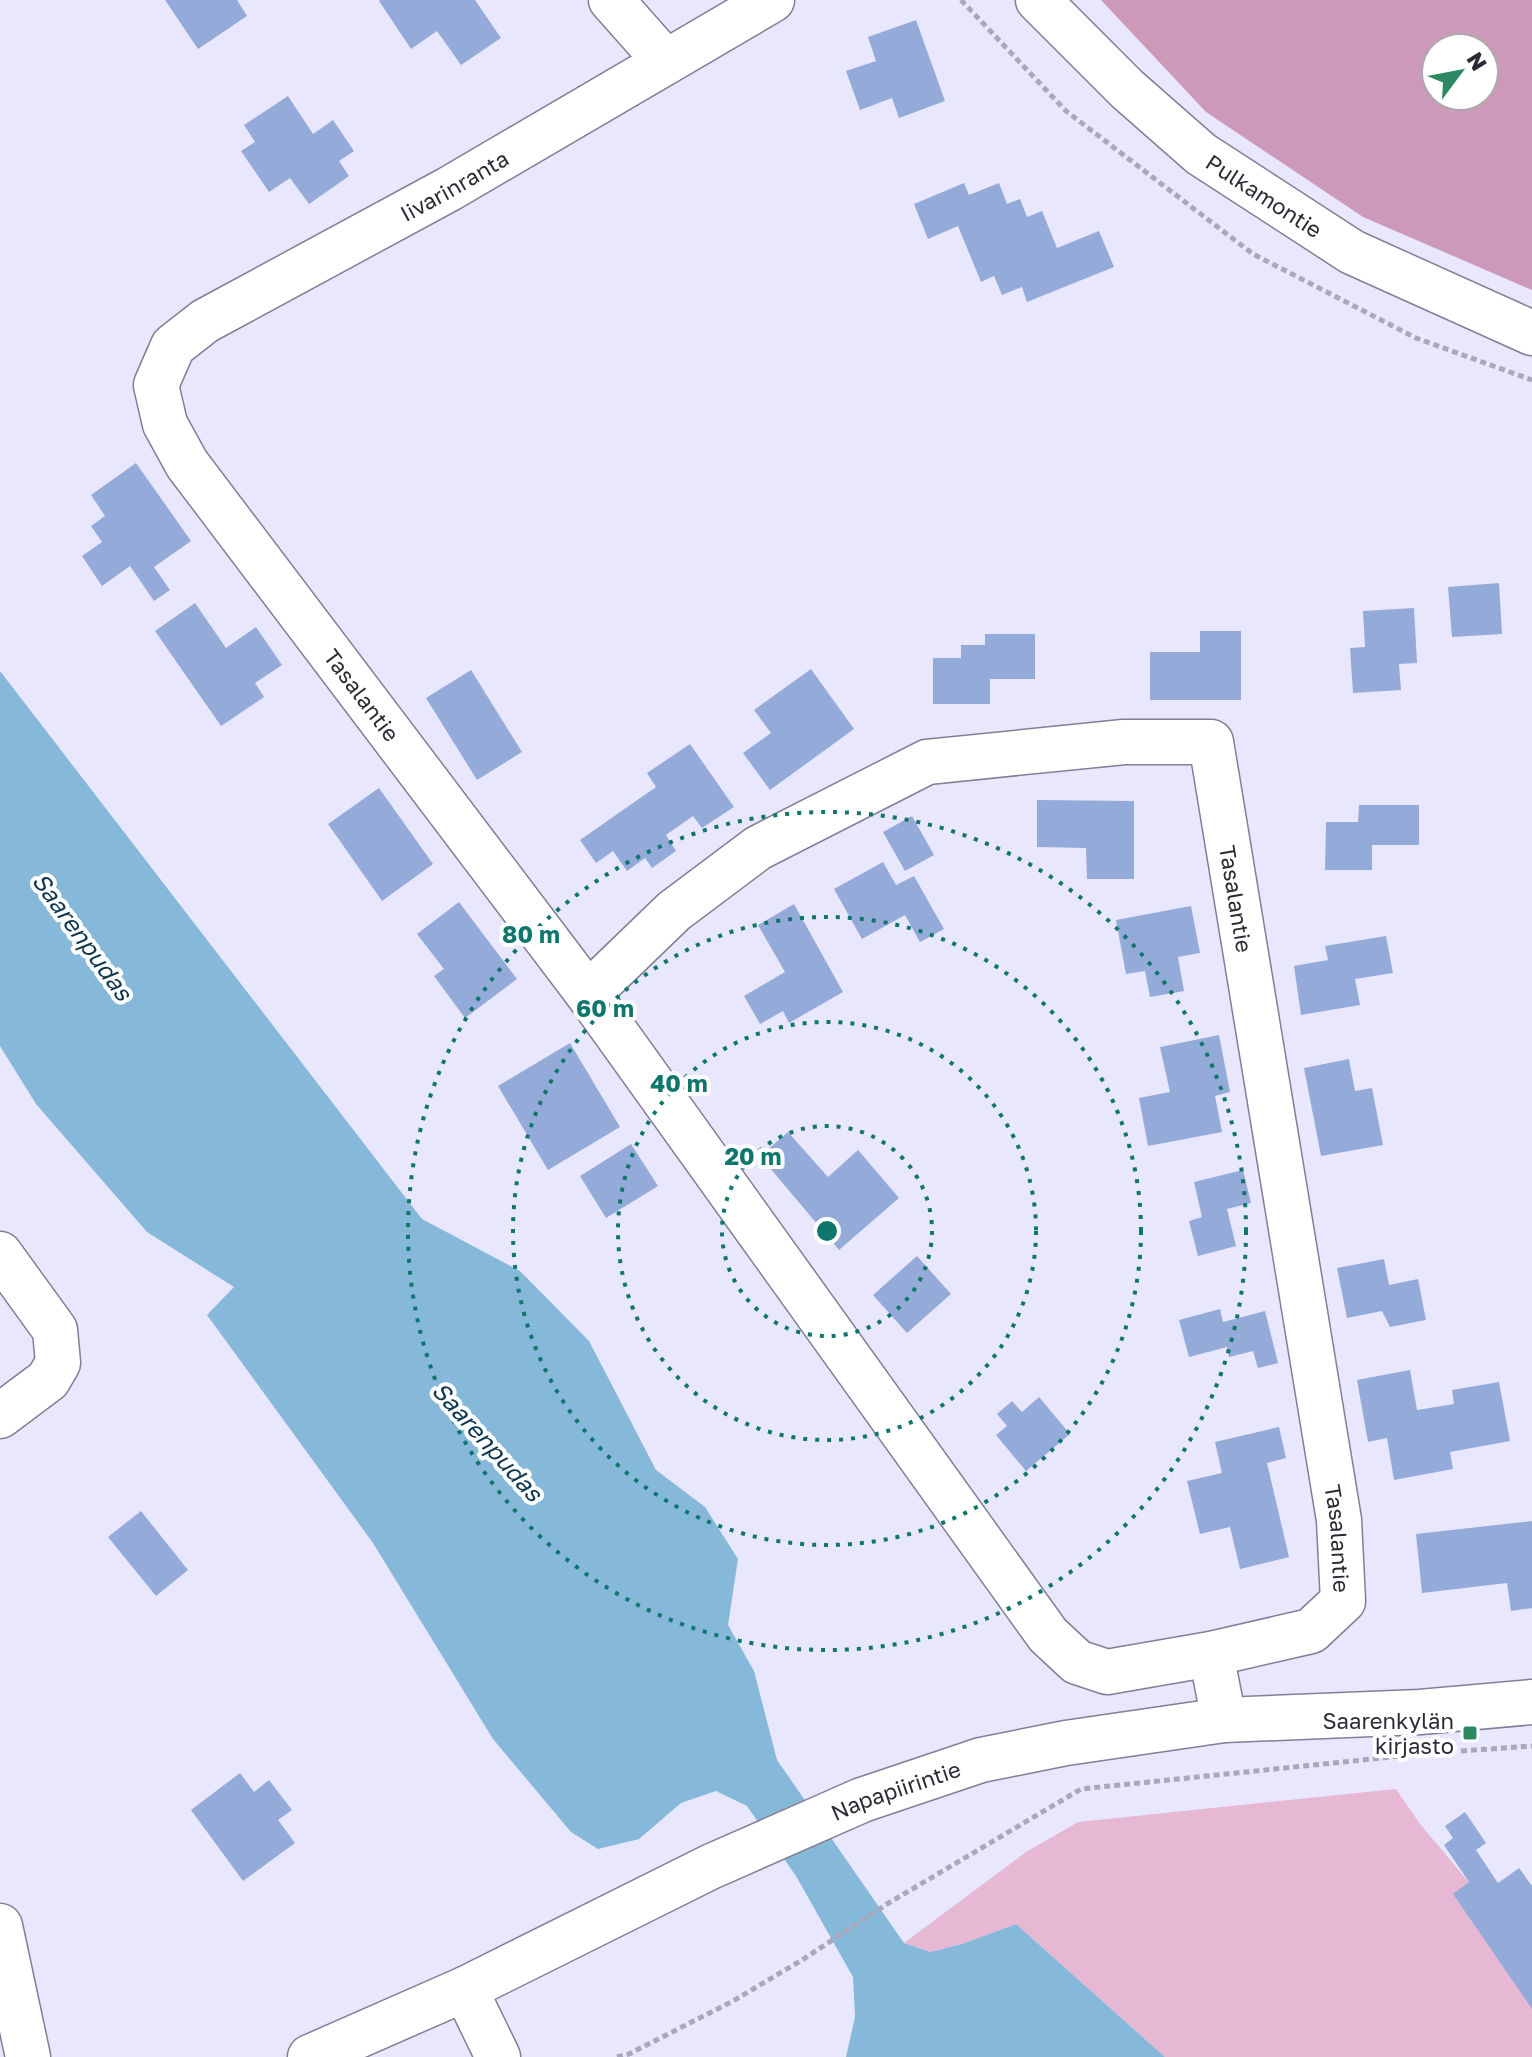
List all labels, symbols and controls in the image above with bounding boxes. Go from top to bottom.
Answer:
north arrow [1420,32,1500,112]
text: N [1462,47,1493,75]
street label: Iivarinranta [395,144,513,227]
street label: Pulkamontie [1201,148,1328,243]
street label: Tasalantie [319,644,405,746]
street label: Tasalantie [1215,843,1259,954]
water label: Saarenpudas [27,867,140,1006]
text: 80 m [502,919,560,948]
text: 60 m [576,993,634,1022]
text: 40 m [650,1068,708,1097]
text: 20 m [724,1141,782,1170]
centre of rings [813,1217,841,1245]
water label: Saarenpudas [427,1375,550,1508]
street label: Tasalantie [1320,1482,1356,1593]
place label: Saarenkylän kirjasto [1322,1707,1454,1759]
marker: Saarenkylän kirjasto [1461,1724,1479,1742]
street label: Napapiirintie [826,1754,964,1826]

